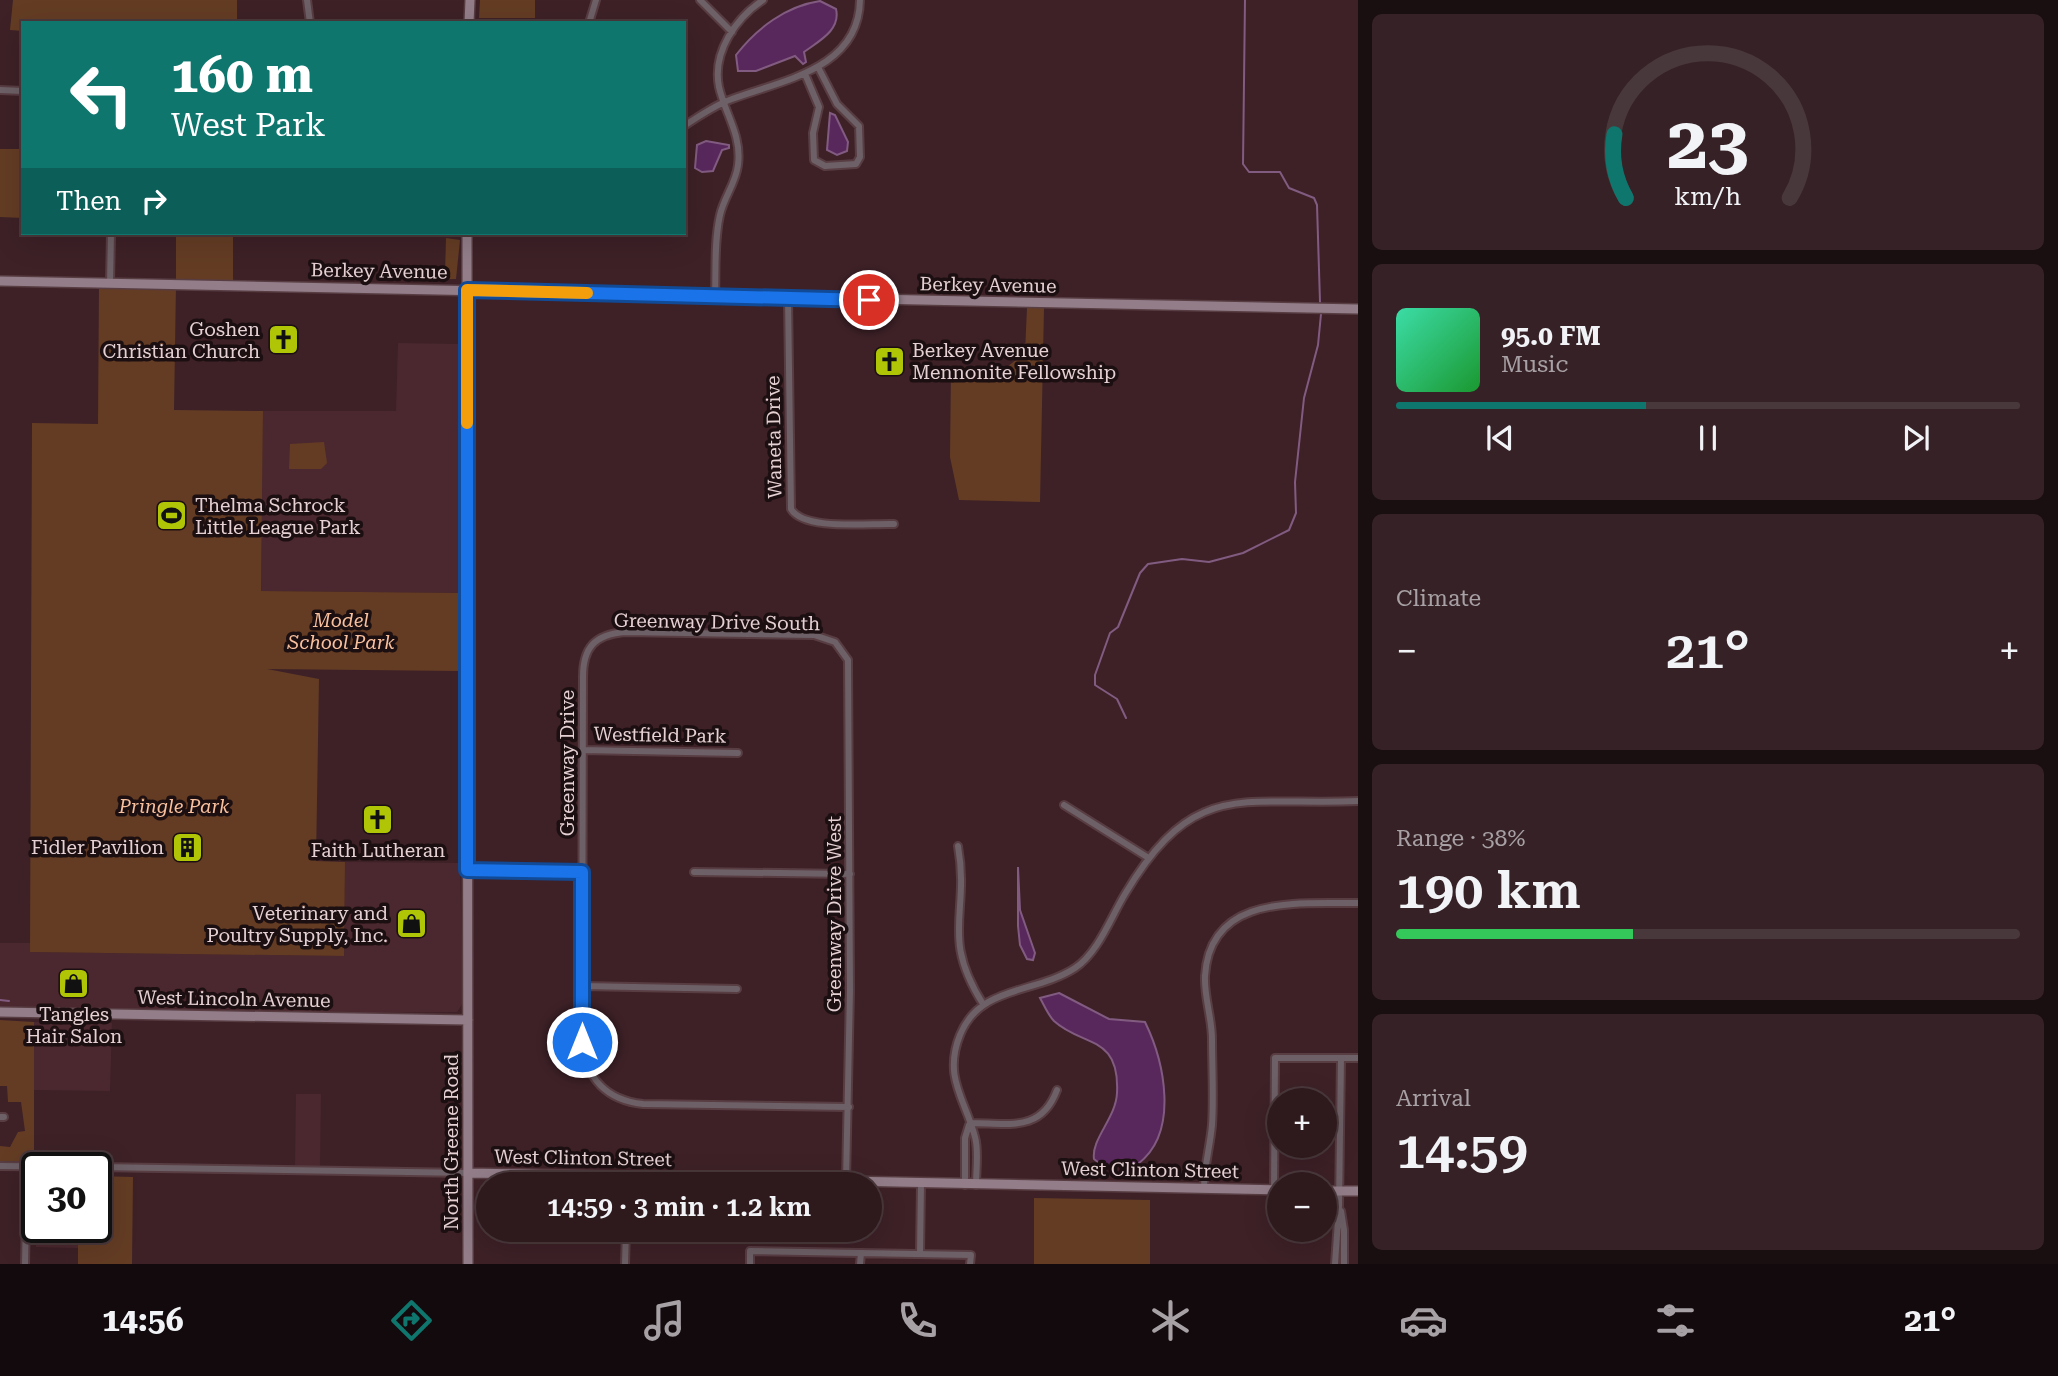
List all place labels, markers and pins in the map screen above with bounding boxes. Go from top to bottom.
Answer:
pin [839,270,899,330]
place label: Goshen Christian Church [103,318,260,363]
church icon: Goshen Christian Church [266,323,300,357]
place label: Berkey Avenue Mennonite Fellowship [912,339,1116,384]
church icon: Berkey Avenue Mennonite Fellowship [872,344,906,378]
place label: Thelma Schrock Little League Park [195,494,361,539]
sports icon: Thelma Schrock Little League Park [155,499,189,533]
church icon: Faith Lutheran [361,802,395,836]
building icon: Fidler Pavilion [170,830,204,864]
place label: Fidler Pavilion [31,836,164,859]
place label: Faith Lutheran [311,839,445,862]
place label: Veterinary and Poultry Supply, Inc. [207,902,388,947]
shop icon: Veterinary and Poultry Supply, Inc. [394,907,428,941]
shop icon: Tangles Hair Salon [57,966,91,1000]
place label: Tangles Hair Salon [26,1003,122,1048]

